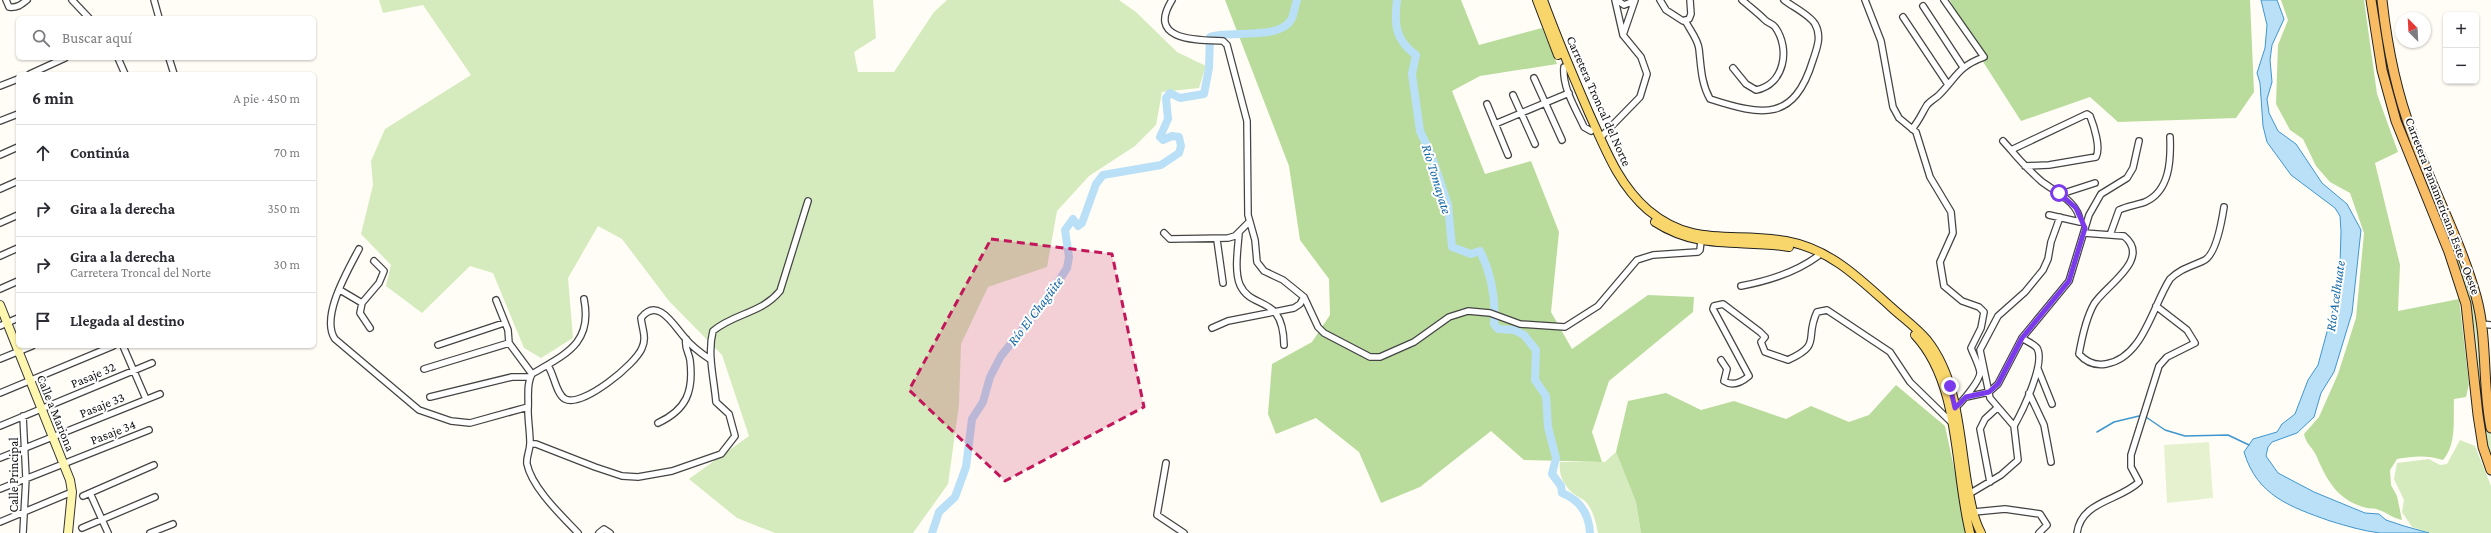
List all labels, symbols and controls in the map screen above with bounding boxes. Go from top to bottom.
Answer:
north arrow [2395,12,2431,48]
map controls [2443,12,2479,84]
button: + [2443,12,2479,48]
search box [16,16,316,60]
icon: search [30,27,52,49]
text: Buscar aquí [62,30,132,46]
street label: Carretera Troncal del Norte [1563,34,1635,169]
button: − [2443,48,2479,84]
text: 6 min [32,89,74,108]
text: A pie · 450 m [233,91,300,106]
street label: Carretera Panamericana Este - Oeste [2402,115,2484,297]
icon: ahead [32,142,54,164]
water label: Río Tomayate [1419,142,1455,216]
text: Continúa [70,145,130,161]
text: 70 m [274,145,300,160]
route start [2050,184,2068,202]
icon: right [32,198,54,220]
text: Gira a la derecha [70,201,175,217]
text: 350 m [267,201,300,216]
text: Gira a la derecha [70,249,175,265]
icon: right [32,254,54,276]
text: 30 m [274,257,300,272]
water label: Río Acelhuate [2322,259,2348,332]
text: Carretera Troncal del Norte [70,265,211,280]
water label: Río El Chagüite [1004,273,1066,348]
icon: arrive [32,310,54,332]
text: Llegada al destino [70,313,185,329]
street label: Pasaje 32 [68,359,118,392]
street label: Calle a Mariona [34,372,78,454]
route end [1941,377,1959,395]
street label: Pasaje 33 [77,389,127,422]
street label: Pasaje 34 [88,416,139,448]
street label: Calle Principal [6,437,21,513]

